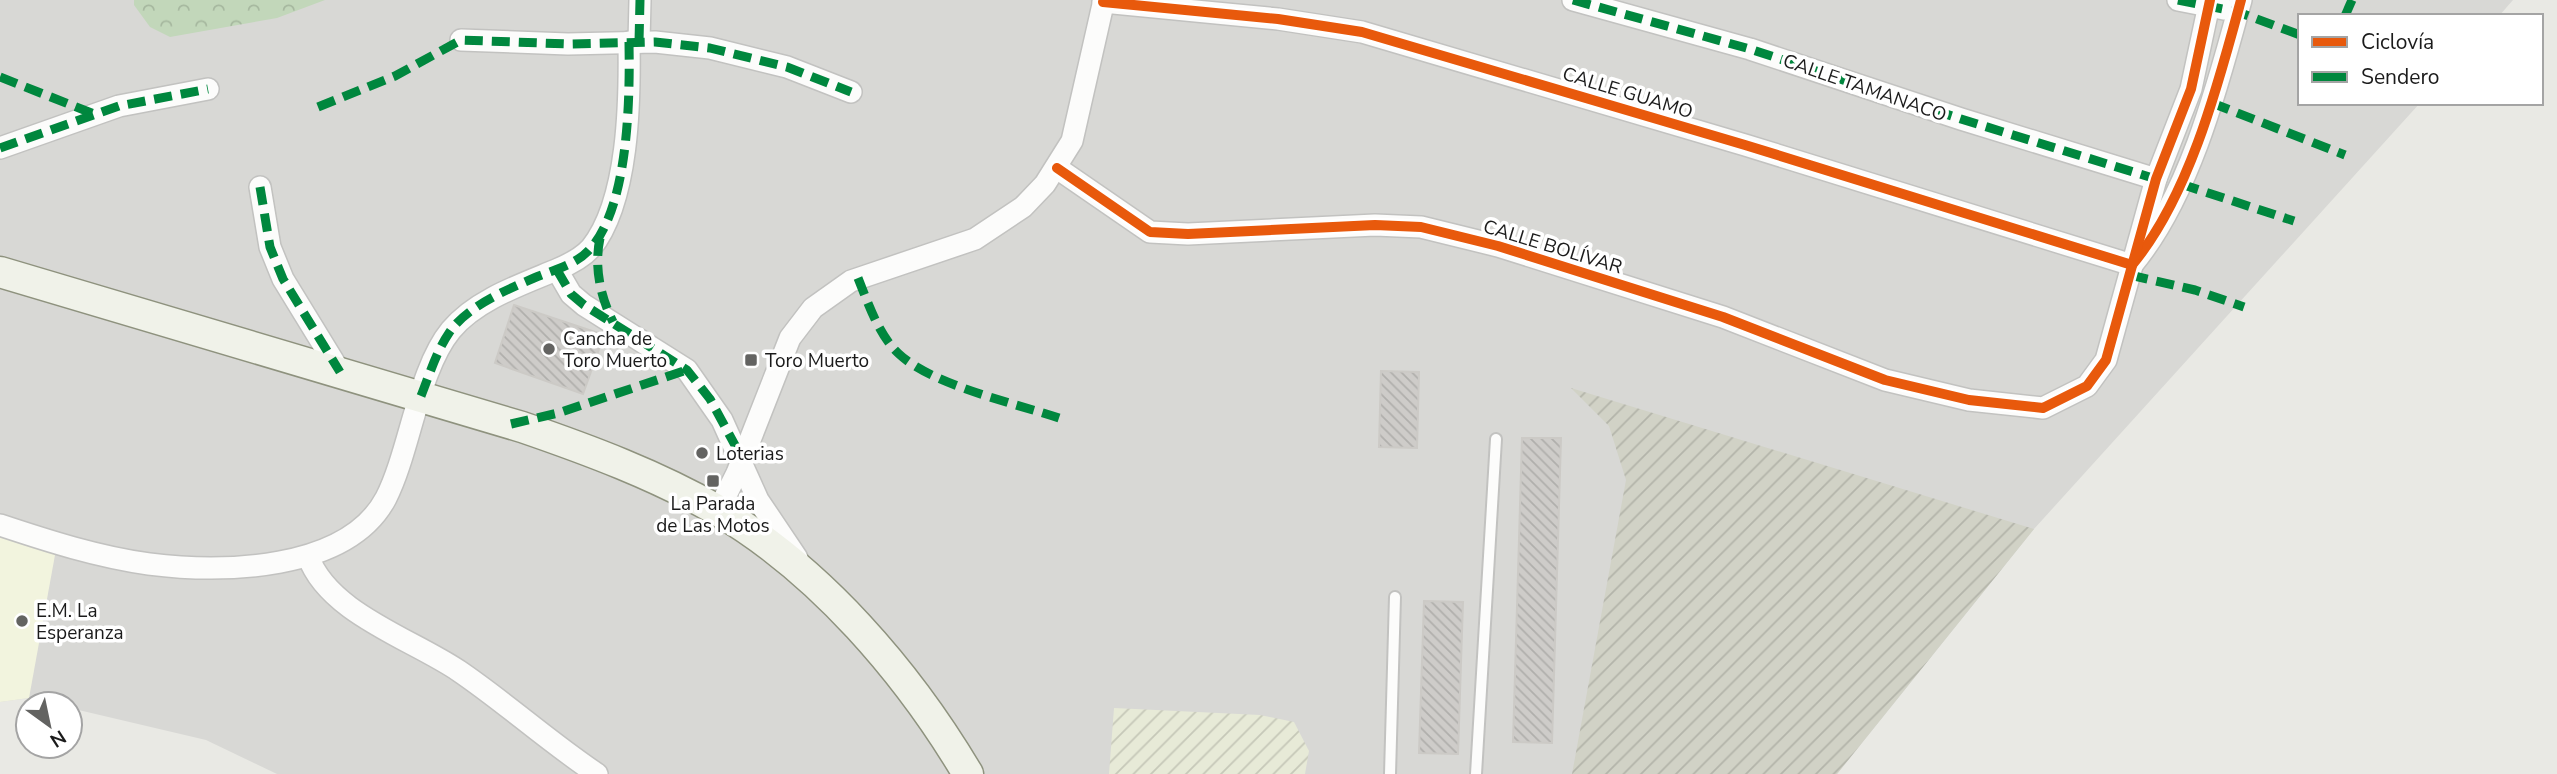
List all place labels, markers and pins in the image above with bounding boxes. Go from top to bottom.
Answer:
place label: Cancha de Toro Muerto [563,326,667,374]
marker: Cancha de Toro Muerto [541,341,557,357]
place label: Toro Muerto [765,348,869,374]
marker: Toro Muerto [743,352,759,368]
place label: Loterias [716,441,784,467]
marker: Loterias [694,445,710,461]
marker: La Parada de Las Motos [705,473,721,489]
place label: La Parada de Las Motos [656,491,770,539]
place label: E.M. La Esperanza [36,598,124,646]
marker: E.M. La Esperanza [14,613,30,629]

